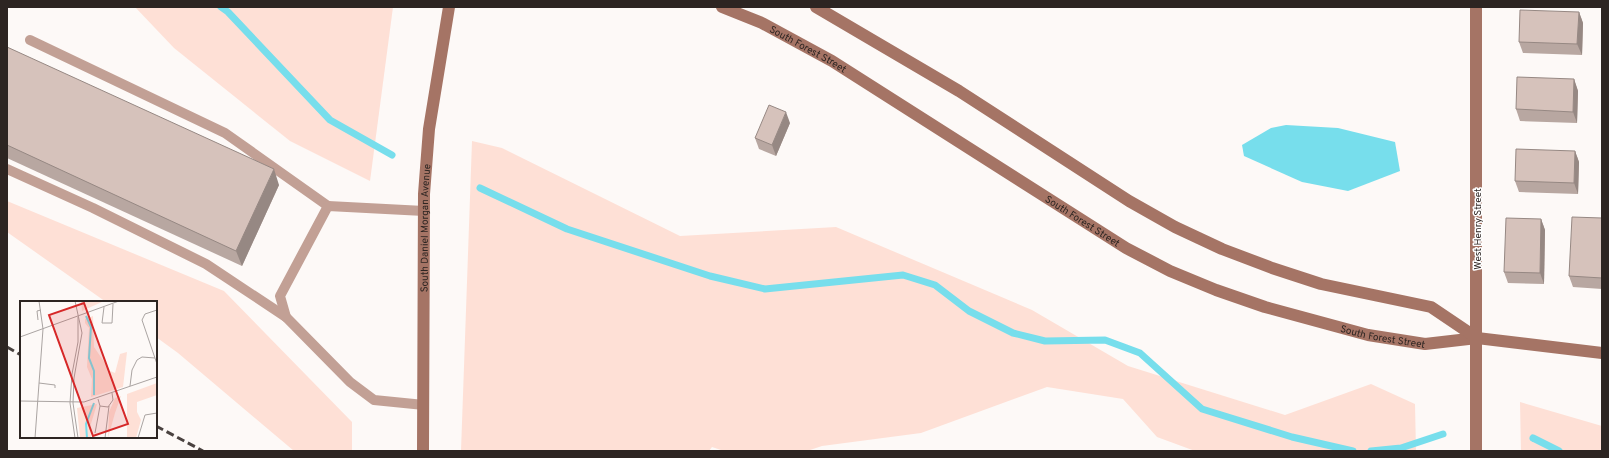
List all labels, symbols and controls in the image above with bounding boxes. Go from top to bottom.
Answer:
street label: South Forest Street [767,23,849,77]
street label: South Daniel Morgan Avenue [419,163,434,292]
street label: West Henry Street [1472,188,1485,270]
street label: South Forest Street [1042,193,1122,251]
inset map [20,301,157,438]
street label: South Forest Street [1339,323,1426,352]

